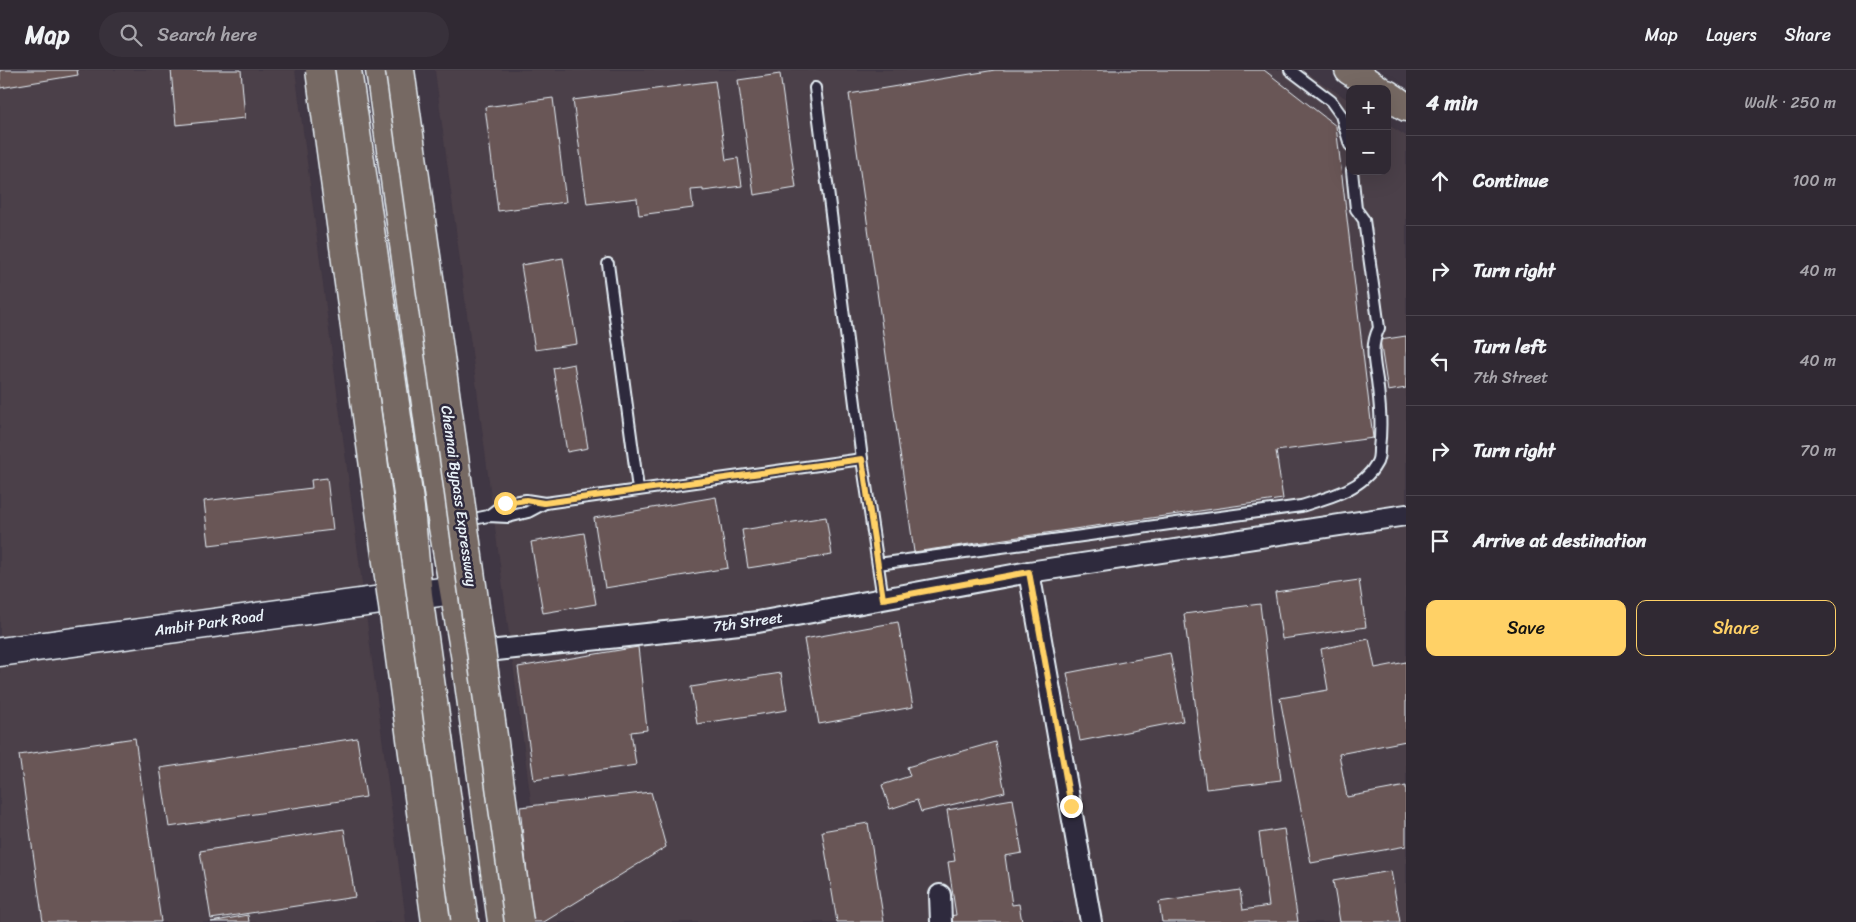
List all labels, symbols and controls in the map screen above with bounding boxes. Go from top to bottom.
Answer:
search box [99,12,449,57]
text: Map [25,14,69,56]
text: Search here [157,18,257,51]
text: Map [1645,19,1678,51]
text: Layers [1706,19,1757,51]
text: Share [1785,19,1831,51]
icon: search [117,21,145,49]
text: 4 min [1426,84,1478,122]
map controls [1346,85,1391,175]
button: + [1346,85,1391,130]
text: Walk · 250 m [1744,88,1836,117]
button: − [1346,130,1391,175]
text: Continue [1473,164,1549,197]
text: 100 m [1792,166,1836,195]
icon: ahead [1426,167,1454,195]
text: Turn right [1473,254,1555,287]
text: 40 m [1799,256,1836,285]
icon: right [1426,257,1454,285]
text: Turn left [1473,330,1546,363]
text: 40 m [1799,346,1836,375]
icon: left [1426,347,1454,375]
text: 7th Street [1473,363,1548,392]
street label: Chennai Bypass Expressway [433,404,485,589]
text: Turn right [1473,434,1555,467]
text: 70 m [1800,436,1836,465]
icon: right [1426,437,1454,465]
route start [494,492,517,515]
text: Arrive at destination [1473,524,1646,557]
icon: arrive [1426,527,1454,555]
button: Save [1426,600,1626,656]
button: Share [1636,600,1836,656]
street label: Ambit Park Road [152,602,266,644]
street label: 7th Street [711,604,785,640]
route end [1060,795,1083,818]

